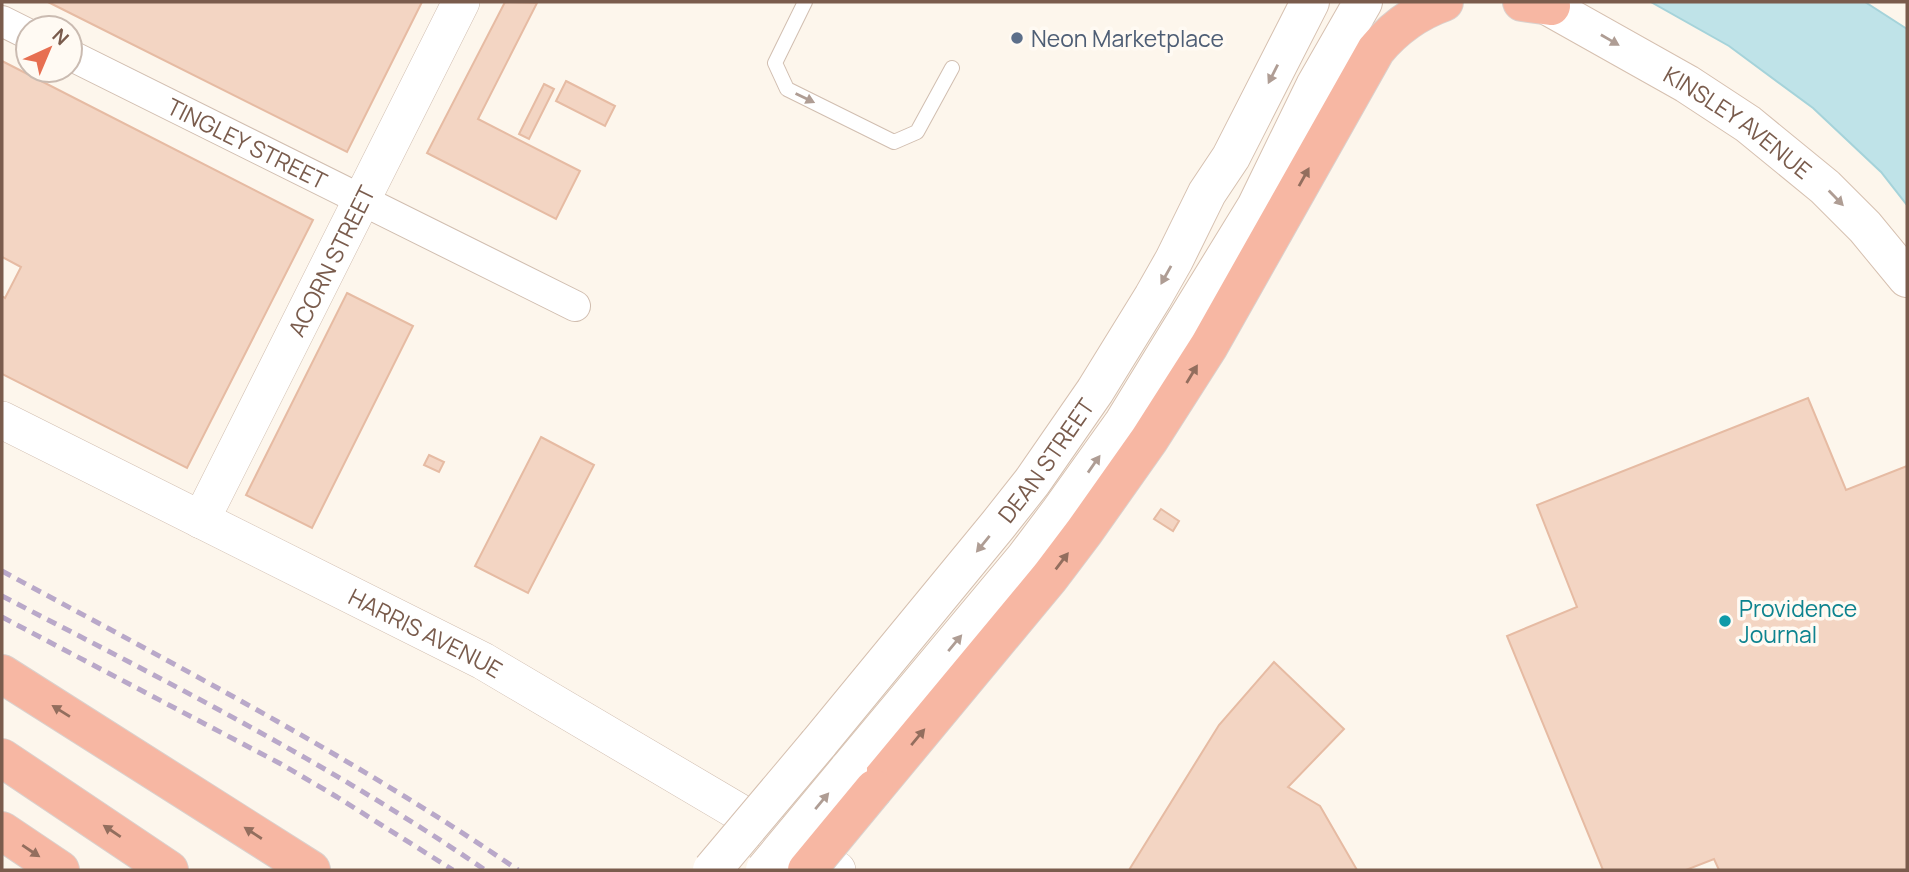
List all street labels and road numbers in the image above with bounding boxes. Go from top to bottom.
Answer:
street label: KINSLEY AVENUE [1658,58,1819,186]
street label: TINGLEY STREET [162,90,333,196]
street label: ACORN STREET [280,180,382,342]
street label: DEAN STREET [990,392,1101,529]
street label: HARRIS AVENUE [343,580,509,685]

